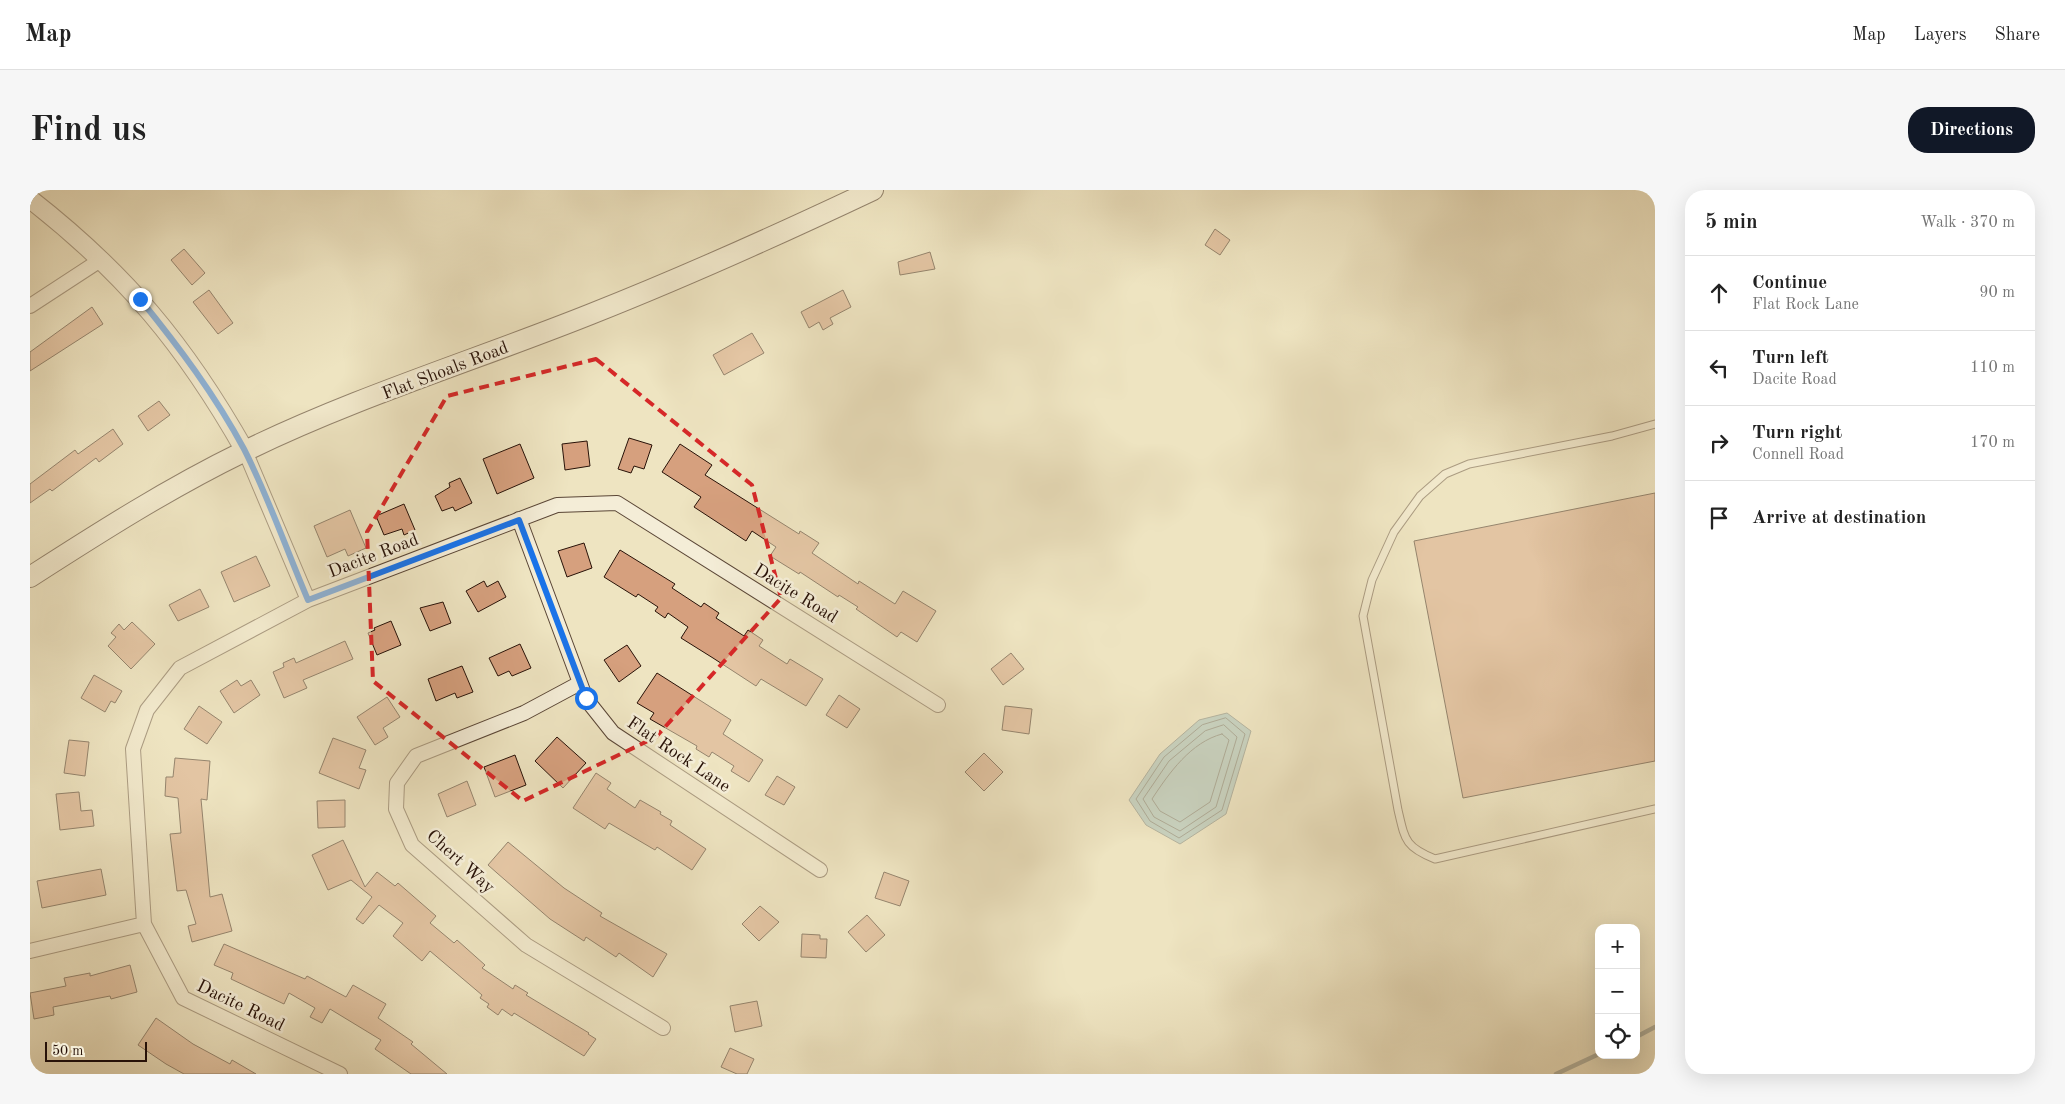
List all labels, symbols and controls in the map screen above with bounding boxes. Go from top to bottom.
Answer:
text: Map [25,23,72,47]
text: Map [1852,26,1886,44]
text: Layers [1914,26,1966,44]
text: Share [1994,26,2040,44]
button: Directions [1908,107,2035,153]
text: Find us [30,113,146,148]
text: 5 min [1705,212,1758,233]
text: Walk · 370 m [1920,215,2015,231]
text: Continue [1752,274,1827,293]
icon: ahead [1705,279,1733,307]
text: 90 m [1979,285,2015,301]
route end [129,288,152,311]
text: Flat Rock Lane [1752,297,1859,313]
street label: Flat Shoals Road [380,339,511,403]
text: Turn left [1752,349,1829,368]
icon: left [1705,354,1733,382]
text: 110 m [1970,360,2015,376]
text: Dacite Road [1752,372,1837,388]
text: Turn right [1752,424,1842,443]
icon: right [1705,429,1733,457]
text: 170 m [1970,435,2015,451]
text: Connell Road [1752,447,1844,463]
icon: arrive [1705,504,1733,532]
text: Arrive at destination [1752,509,1926,528]
street label: Dacite Road [326,530,421,581]
street label: Dacite Road [750,561,841,627]
route start [575,687,598,710]
street label: Flat Rock Lane [624,714,733,796]
street label: Chert Way [423,827,498,897]
map controls [1595,924,1640,1059]
button: + [1595,924,1640,969]
button: − [1595,969,1640,1014]
street label: Dacite Road [194,977,287,1035]
button: locate [1595,1014,1640,1059]
scale bar [45,1039,148,1062]
text: 50 m [52,1044,83,1058]

